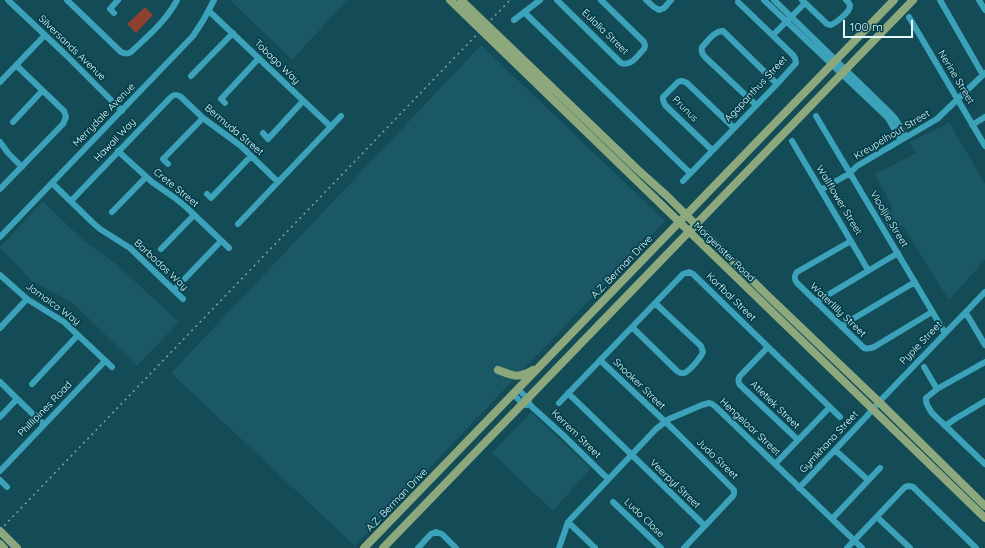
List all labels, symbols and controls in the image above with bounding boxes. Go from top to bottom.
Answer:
street label: Eulalia Street [579,7,631,57]
scale bar [845,12,915,38]
street label: Silversands Avenue [36,13,108,83]
text: 100 m [850,19,883,34]
street label: Tobago Way [252,37,302,87]
street label: Nerine Street [935,48,977,106]
street label: Agapanthus Street [722,53,790,125]
street label: Merrydale Avenue [70,81,138,149]
street label: Prunus [670,94,700,124]
street label: Bermuda Street [202,102,266,158]
street label: Kreupelhout Street [852,108,932,162]
street label: Hawaii Way [92,116,138,164]
street label: Wallflower Street [813,163,865,237]
street label: Crete Street [151,166,201,210]
street label: Viooljie Street [867,189,911,249]
street label: Morgenster Road [691,220,757,284]
street label: A.Z. Berman Drive [589,233,655,301]
street label: Barbados Way [132,237,190,293]
street label: Korfbal Street [704,270,758,324]
street label: Jamaica Way [23,280,83,328]
street label: Waterlilly Street [808,280,868,340]
street label: Pypie Street [897,319,945,367]
street label: Snooker Street [610,356,668,412]
street label: Atletiek Street [748,378,802,432]
street label: Phillipines Road [16,379,74,439]
street label: Hengelaar Street [717,396,783,458]
street label: Kerrem Street [549,407,603,461]
street label: Gymkhana Street [797,408,861,476]
street label: Judo Street [694,436,740,482]
street label: Veerpyl Street [647,457,703,511]
street label: A.Z. Berman Drive [364,466,430,534]
street label: Ludo Close [622,496,666,540]

